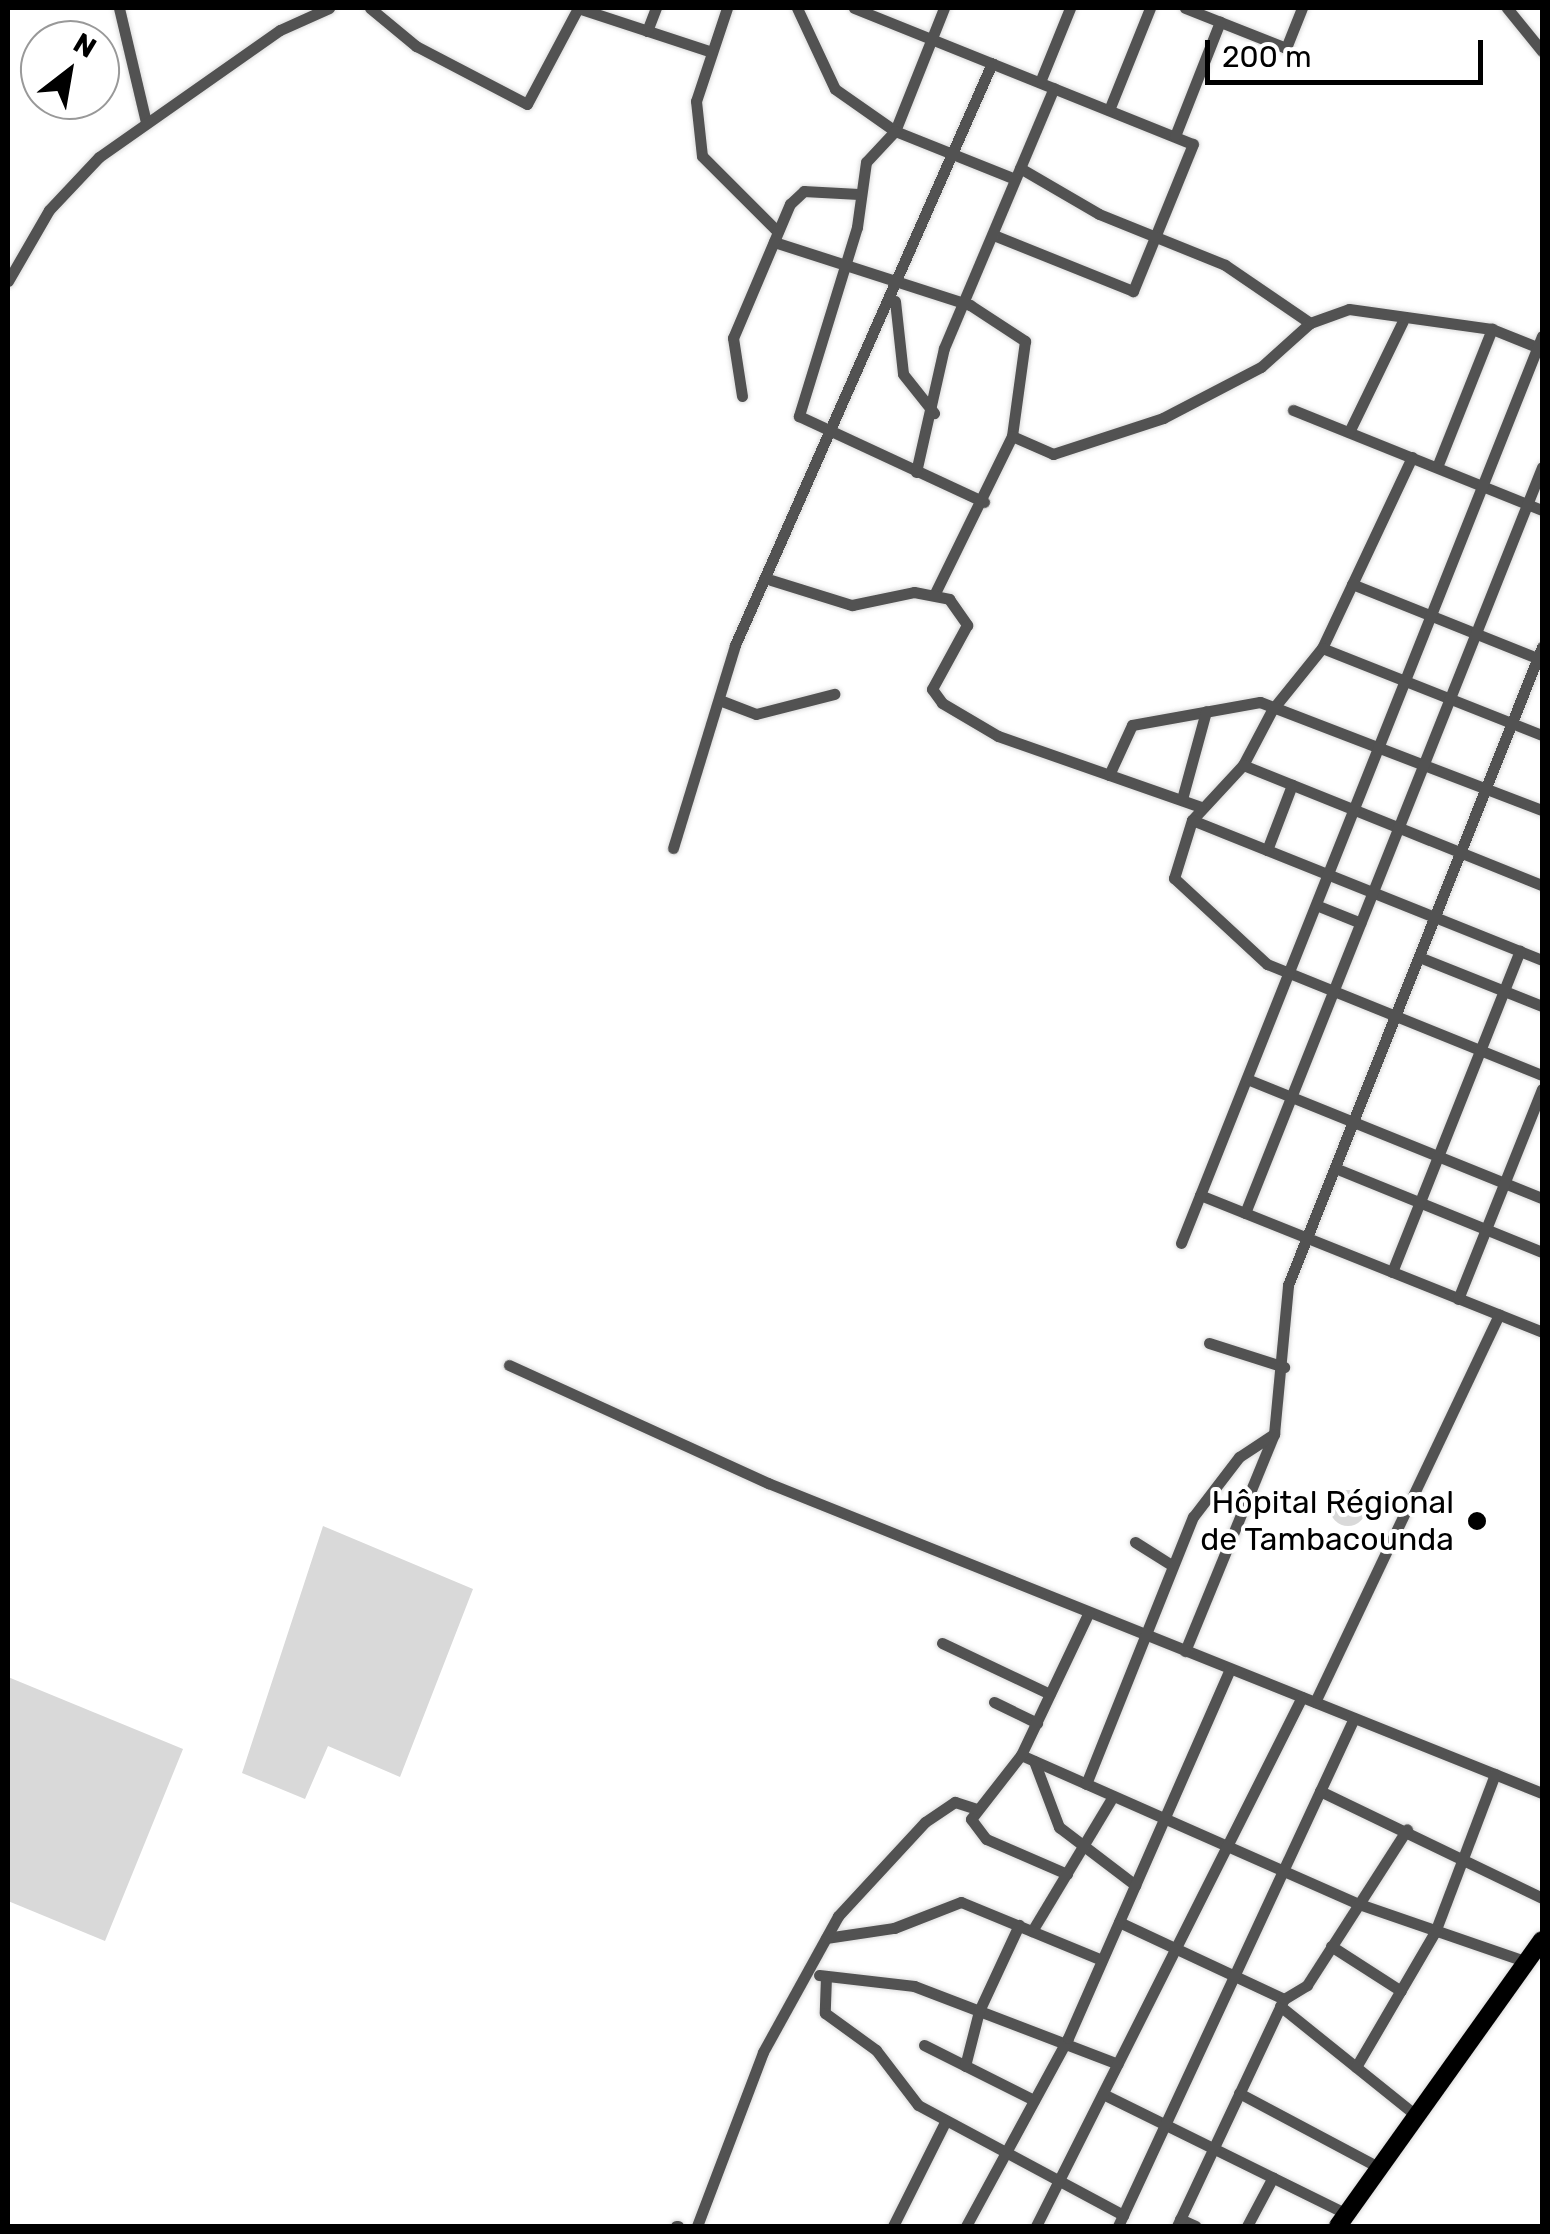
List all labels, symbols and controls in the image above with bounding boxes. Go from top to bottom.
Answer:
north arrow [20,20,120,120]
scale bar [1210,20,1488,82]
text: N [68,26,102,65]
text: 200 m [1222,39,1312,75]
place label: Hôpital Régional de Tambacounda [1199,1484,1454,1559]
marker: Hôpital Régional de Tambacounda [1464,1508,1490,1534]

